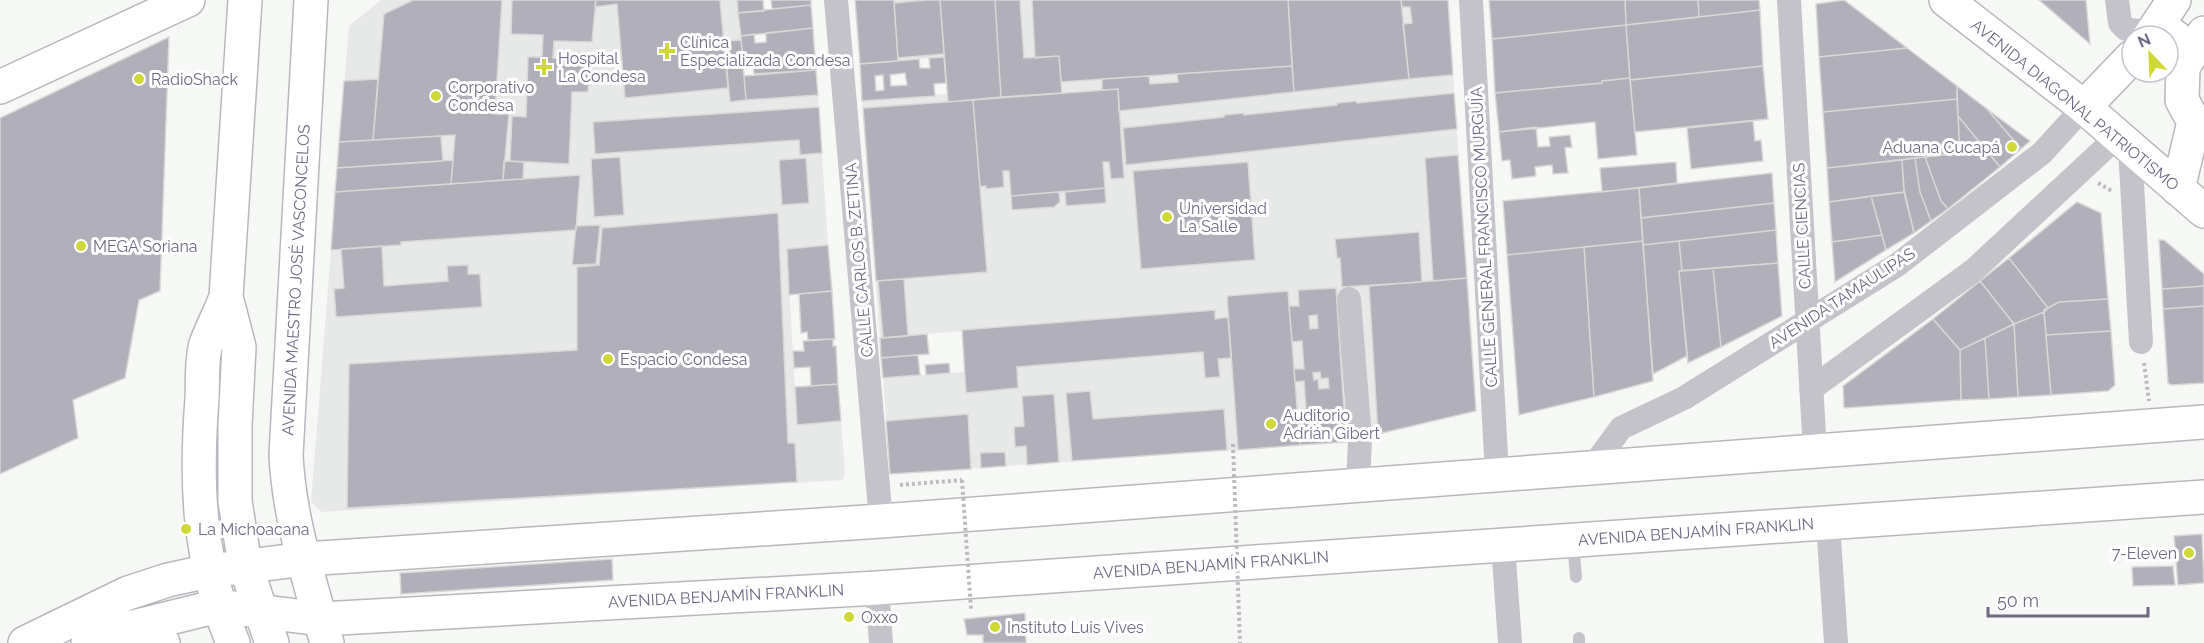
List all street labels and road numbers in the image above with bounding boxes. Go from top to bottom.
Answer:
street label: AVENIDA DIAGONAL PATRIOTISMO [1967,15,2183,195]
street label: CALLE GENERAL FRANCISCO MURGUÍA [1466,86,1501,388]
street label: AVENIDA MAESTRO JOSÉ VASCONCELOS [277,123,314,436]
street label: CALLE CARLOS B. ZETINA [841,162,877,358]
street label: CALLE CIENCIAS [1789,162,1815,290]
street label: AVENIDA TAMAULIPAS [1765,243,1919,352]
street label: AVENIDA BENJAMÍN FRANKLIN [1577,513,1815,550]
street label: AVENIDA BENJAMÍN FRANKLIN [1092,546,1330,583]
street label: AVENIDA BENJAMÍN FRANKLIN [607,579,845,612]

